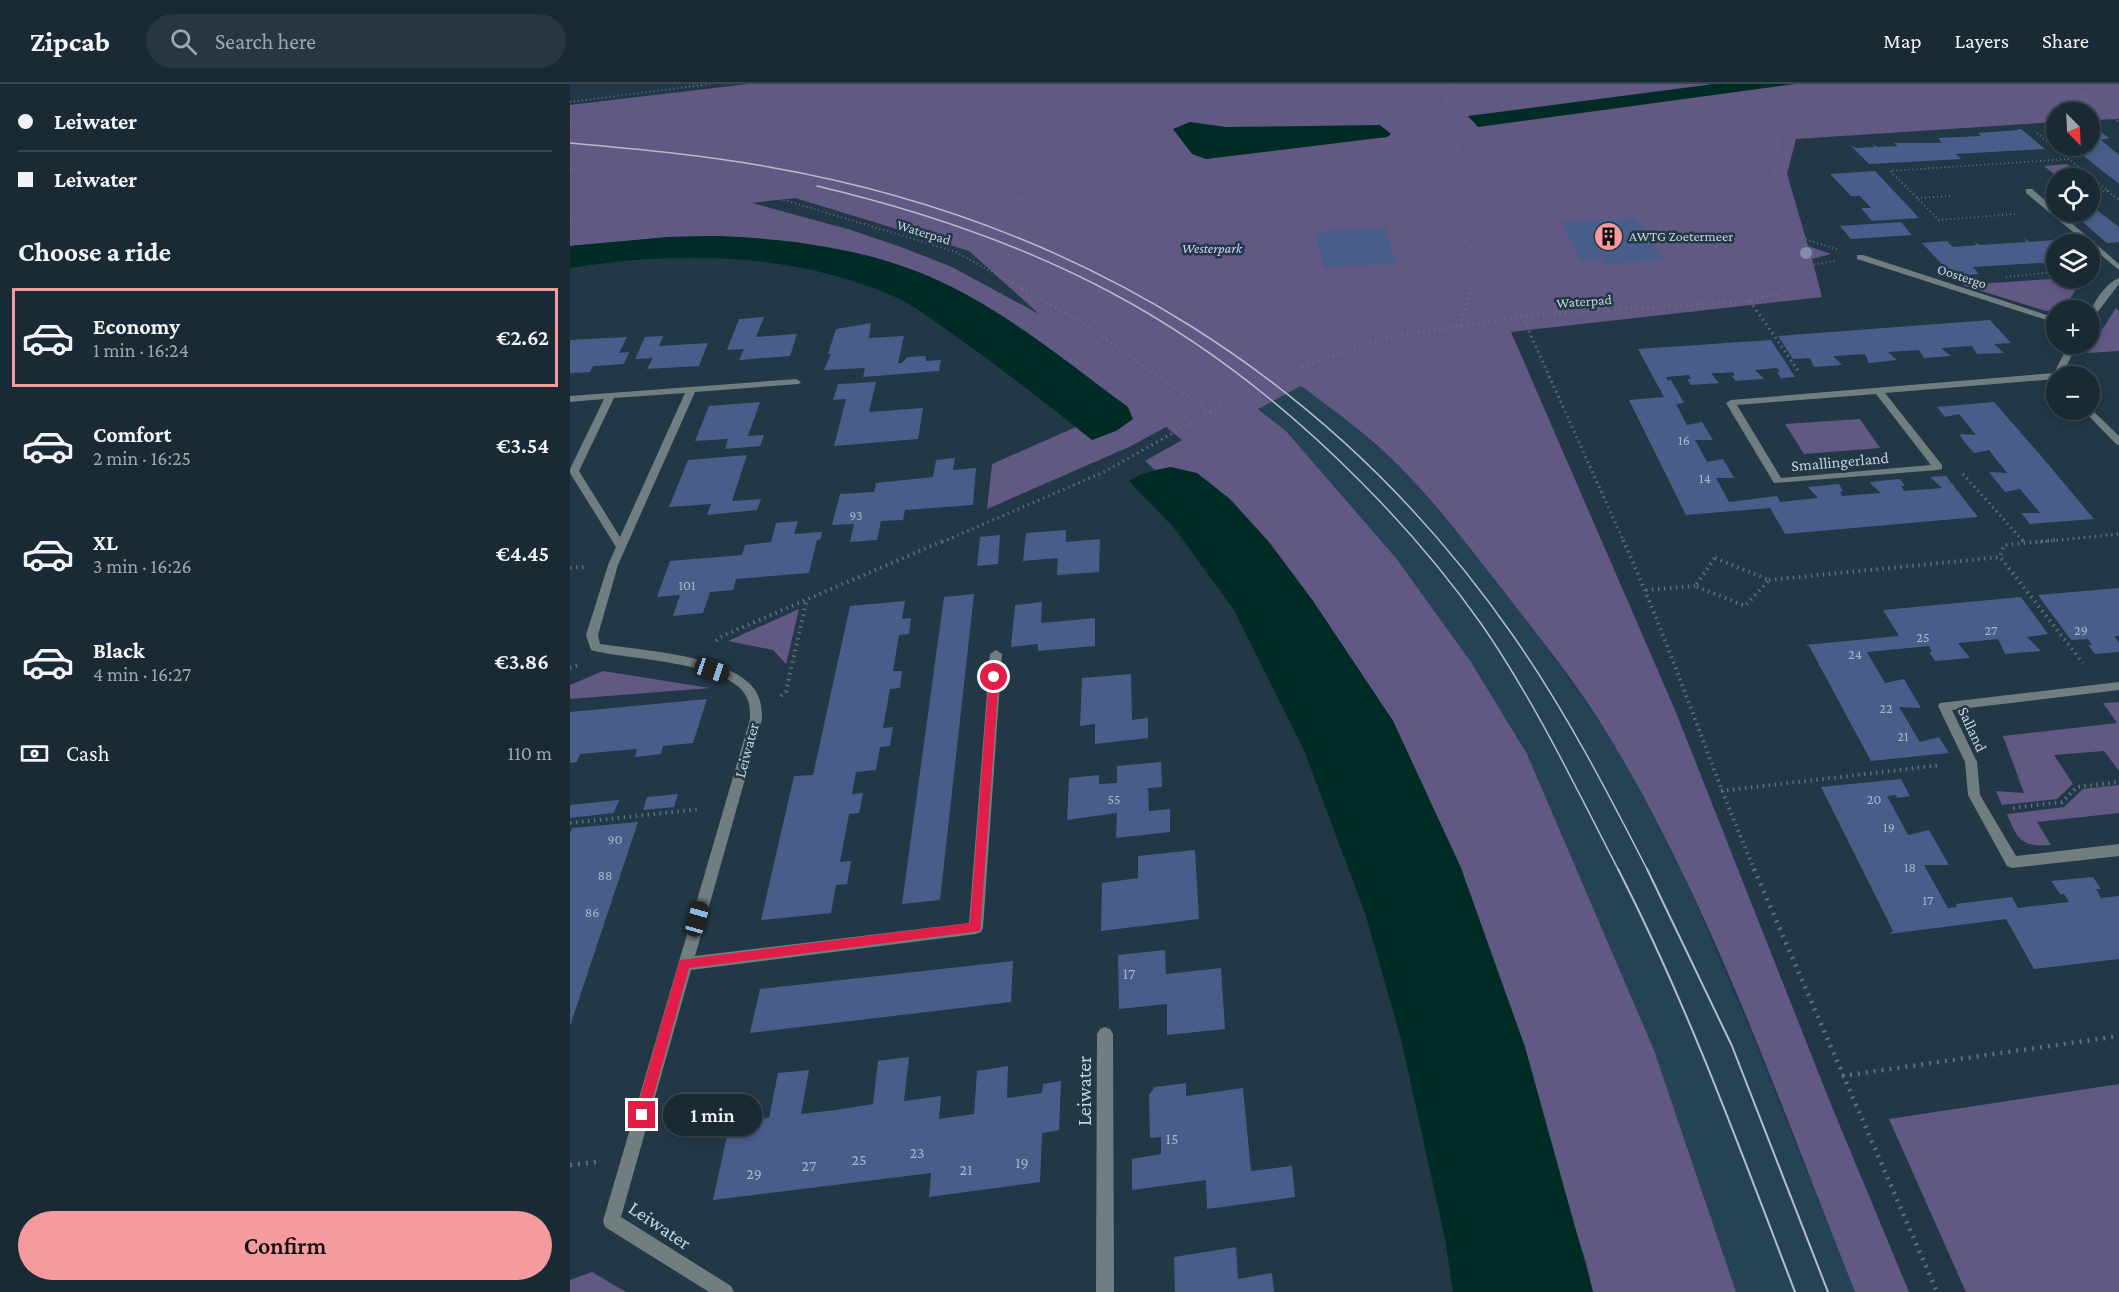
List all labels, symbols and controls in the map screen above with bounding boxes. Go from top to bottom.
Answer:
search box [146,14,566,68]
icon: search [167,25,200,58]
text: Zipcab [30,26,110,57]
text: Search here [215,29,316,54]
text: Map [1883,29,1922,53]
text: Layers [1955,29,2009,53]
text: Share [2042,29,2089,53]
north arrow [2046,102,2100,156]
map controls [2046,102,2100,420]
text: Leiwater [54,109,137,134]
text: Leiwater [54,167,137,192]
button: locate [2046,168,2100,222]
street label: Waterpad [895,216,954,248]
building icon: AWTG Zoetermeer [1592,220,1624,252]
place label: AWTG Zoetermeer [1629,228,1733,244]
button: layers [2046,234,2100,288]
text: Choose a ride [18,237,171,267]
park label: Westerpark [1182,240,1243,256]
street label: Oostergo [1935,261,1989,291]
street label: Waterpad [1556,291,1613,311]
button: + [2046,300,2100,354]
icon: car [21,311,75,365]
text: Economy [93,314,180,339]
text: €2.62 [496,325,549,350]
text: 1 min · 16:24 [93,339,189,361]
button: − [2046,366,2100,420]
icon: car [21,419,75,473]
text: Comfort [93,422,171,447]
house number: 16 [1678,432,1690,448]
text: €3.54 [496,433,549,458]
text: 2 min · 16:25 [93,447,191,469]
street label: Smallingerland [1791,449,1890,475]
house number: 14 [1699,470,1711,486]
house number: 93 [849,507,863,523]
icon: car [21,527,75,581]
text: XL [93,530,118,555]
text: €4.45 [496,541,549,566]
text: 3 min · 16:26 [93,555,192,577]
house number: 101 [678,577,696,593]
house number: 27 [1985,622,1998,638]
house number: 29 [2074,622,2088,638]
house number: 25 [1916,629,1930,645]
icon: car [21,635,75,689]
text: Black [93,638,145,663]
house number: 24 [1848,646,1862,662]
text: €3.86 [494,649,549,674]
car [692,656,732,684]
text: 4 min · 16:27 [93,663,191,685]
route start [980,663,1007,690]
house number: 22 [1879,700,1893,716]
street label: Salland [1955,704,1991,755]
street label: Leiwater [731,720,762,779]
house number: 21 [1897,728,1909,744]
icon: cash [18,737,51,770]
text: Cash [66,741,110,766]
text: 110 m [508,742,552,764]
house number: 55 [1107,791,1121,807]
house number: 20 [1867,791,1881,807]
house number: 19 [1883,819,1895,835]
house number: 90 [607,831,623,847]
house number: 18 [1904,859,1916,875]
house number: 88 [597,867,613,883]
house number: 17 [1922,892,1934,908]
car [683,899,711,939]
house number: 86 [585,904,599,920]
house number: 17 [1123,965,1136,982]
street label: Leiwater [1073,1056,1095,1126]
callout: 1 min [663,1094,762,1136]
route end [628,1101,655,1128]
text: 1 min [690,1104,735,1126]
house number: 15 [1166,1130,1178,1147]
house number: 23 [909,1144,925,1161]
house number: 25 [851,1151,867,1168]
house number: 19 [1015,1154,1029,1171]
house number: 27 [802,1157,817,1174]
house number: 21 [960,1161,972,1178]
house number: 29 [746,1165,762,1182]
street label: Leiwater [625,1196,695,1254]
button: Confirm [18,1211,552,1280]

